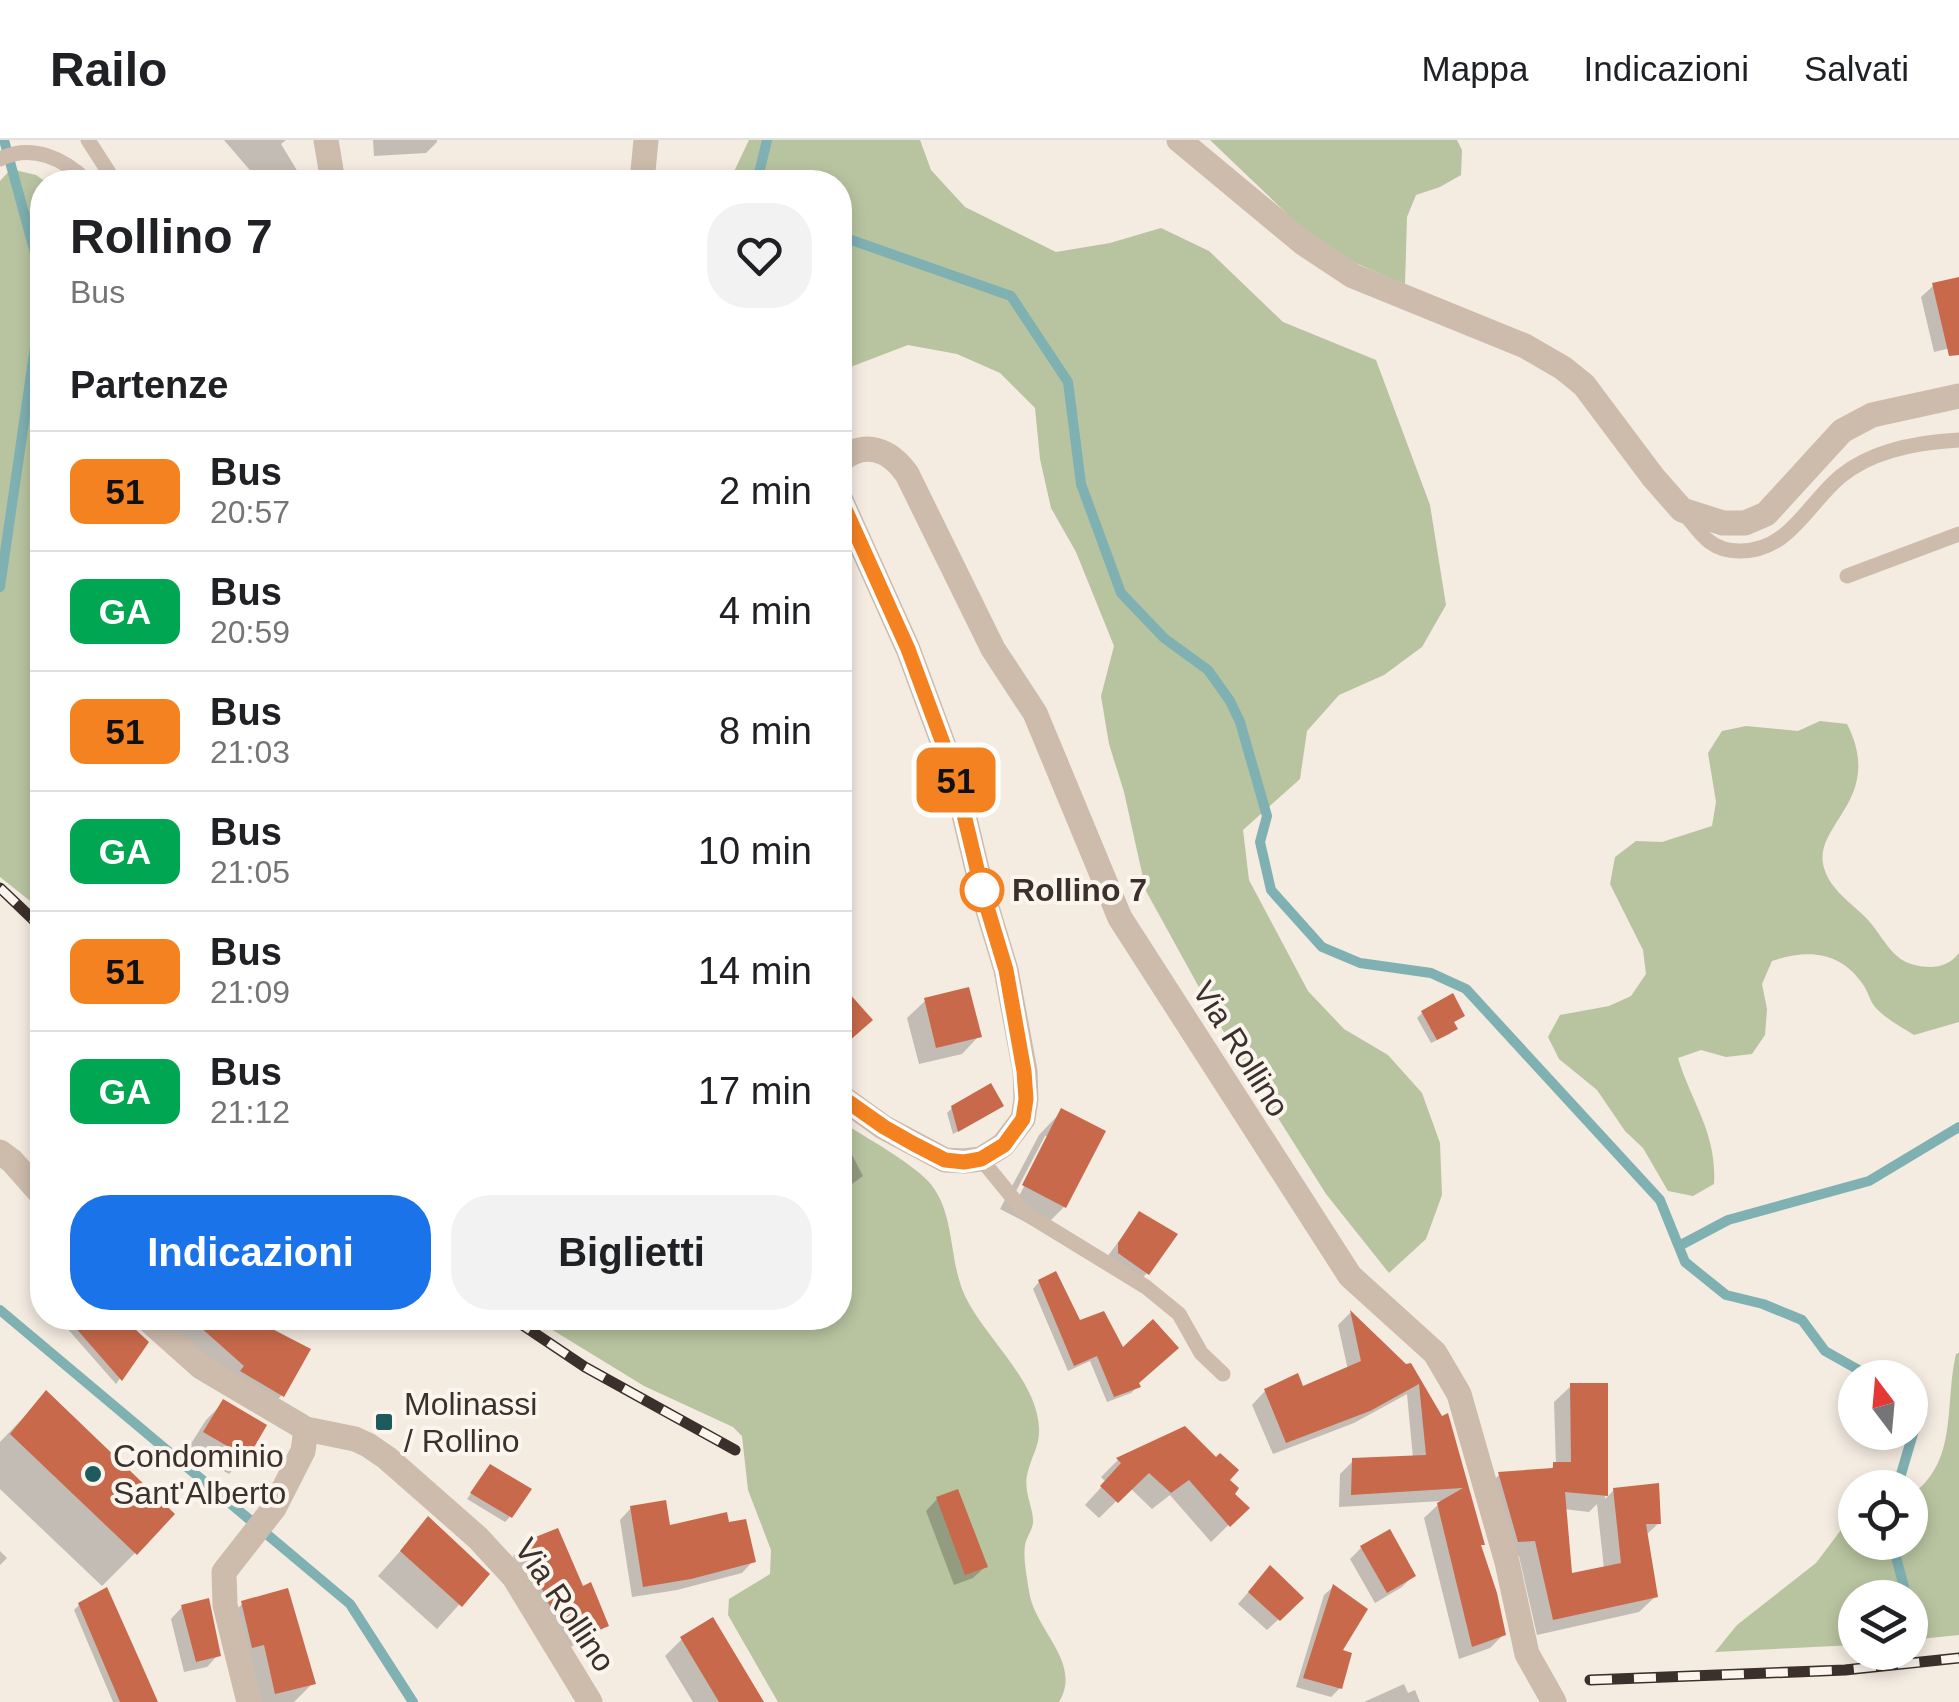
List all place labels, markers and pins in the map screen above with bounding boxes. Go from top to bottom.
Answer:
marker: Rollino 7 [961,869,1003,911]
place label: Rollino 7 [1012,872,1147,908]
place label: Molinassi / Rollino [404,1386,537,1459]
marker: Molinassi / Rollino [373,1411,395,1433]
place label: Condominio Sant'Alberto [113,1438,286,1511]
marker: Condominio Sant'Alberto [82,1463,104,1485]

